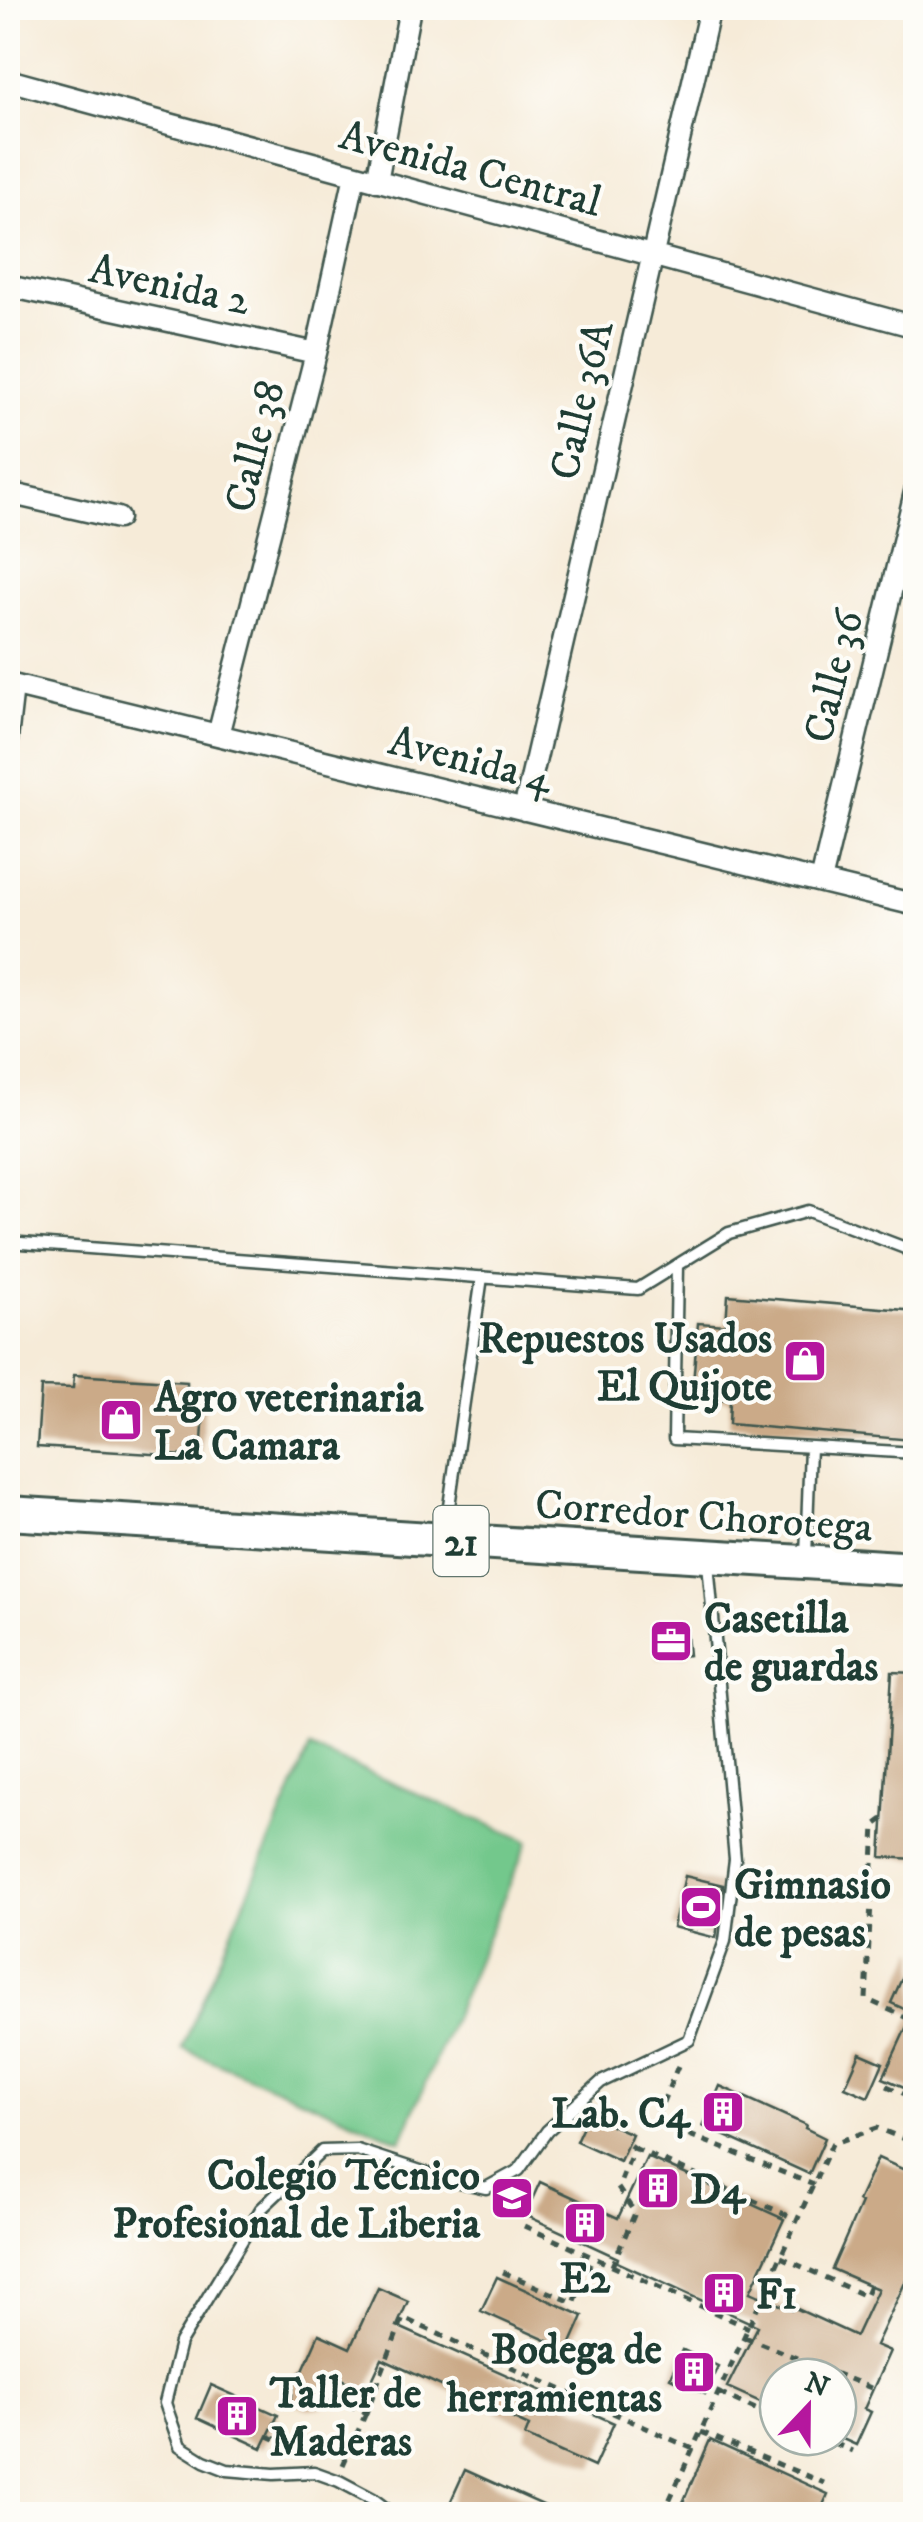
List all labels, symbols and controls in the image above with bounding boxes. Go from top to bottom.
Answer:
street label: Avenida Central [334,110,607,230]
street label: Avenida 2 [84,244,255,328]
street label: Calle 36A [539,315,627,485]
street label: Calle 38 [214,375,297,518]
street label: Calle 36 [793,603,877,748]
street label: Avenida 4 [383,716,558,806]
place label: Repuestos Usados El Quijote [478,1314,772,1414]
shop icon: Repuestos Usados El Quijote [782,1338,828,1384]
place label: Agro veterinaria La Camara [153,1373,425,1473]
shop icon: Agro veterinaria La Camara [98,1397,144,1443]
street label: Corredor Chorotega [533,1479,874,1555]
road number: 21 [434,1506,488,1576]
place label: Casetilla de guardas [704,1594,878,1694]
office icon: Casetilla de guardas [648,1618,694,1664]
place label: Gimnasio de pesas [734,1860,891,1960]
sports icon: Gimnasio de pesas [678,1884,724,1930]
place label: Lab. C4 [551,2089,692,2141]
building icon: Lab. C4 [700,2089,746,2135]
place label: Colegio Técnico Profesional de Liberia [113,2151,481,2251]
building icon: D4 [635,2165,681,2211]
place label: D4 [690,2165,747,2217]
school or university icon: Colegio Técnico Profesional de Liberia [489,2175,535,2221]
building icon: E2 [562,2200,608,2246]
place label: E2 [560,2254,611,2306]
building icon: F1 [701,2270,747,2316]
place label: F1 [756,2270,797,2322]
place label: Bodega de herramientas [446,2325,662,2425]
building icon: Bodega de herramientas [671,2349,717,2395]
north arrow [758,2357,858,2457]
text: N [800,2365,834,2406]
place label: Taller de Maderas [269,2369,421,2469]
building icon: Taller de Maderas [214,2393,260,2439]

